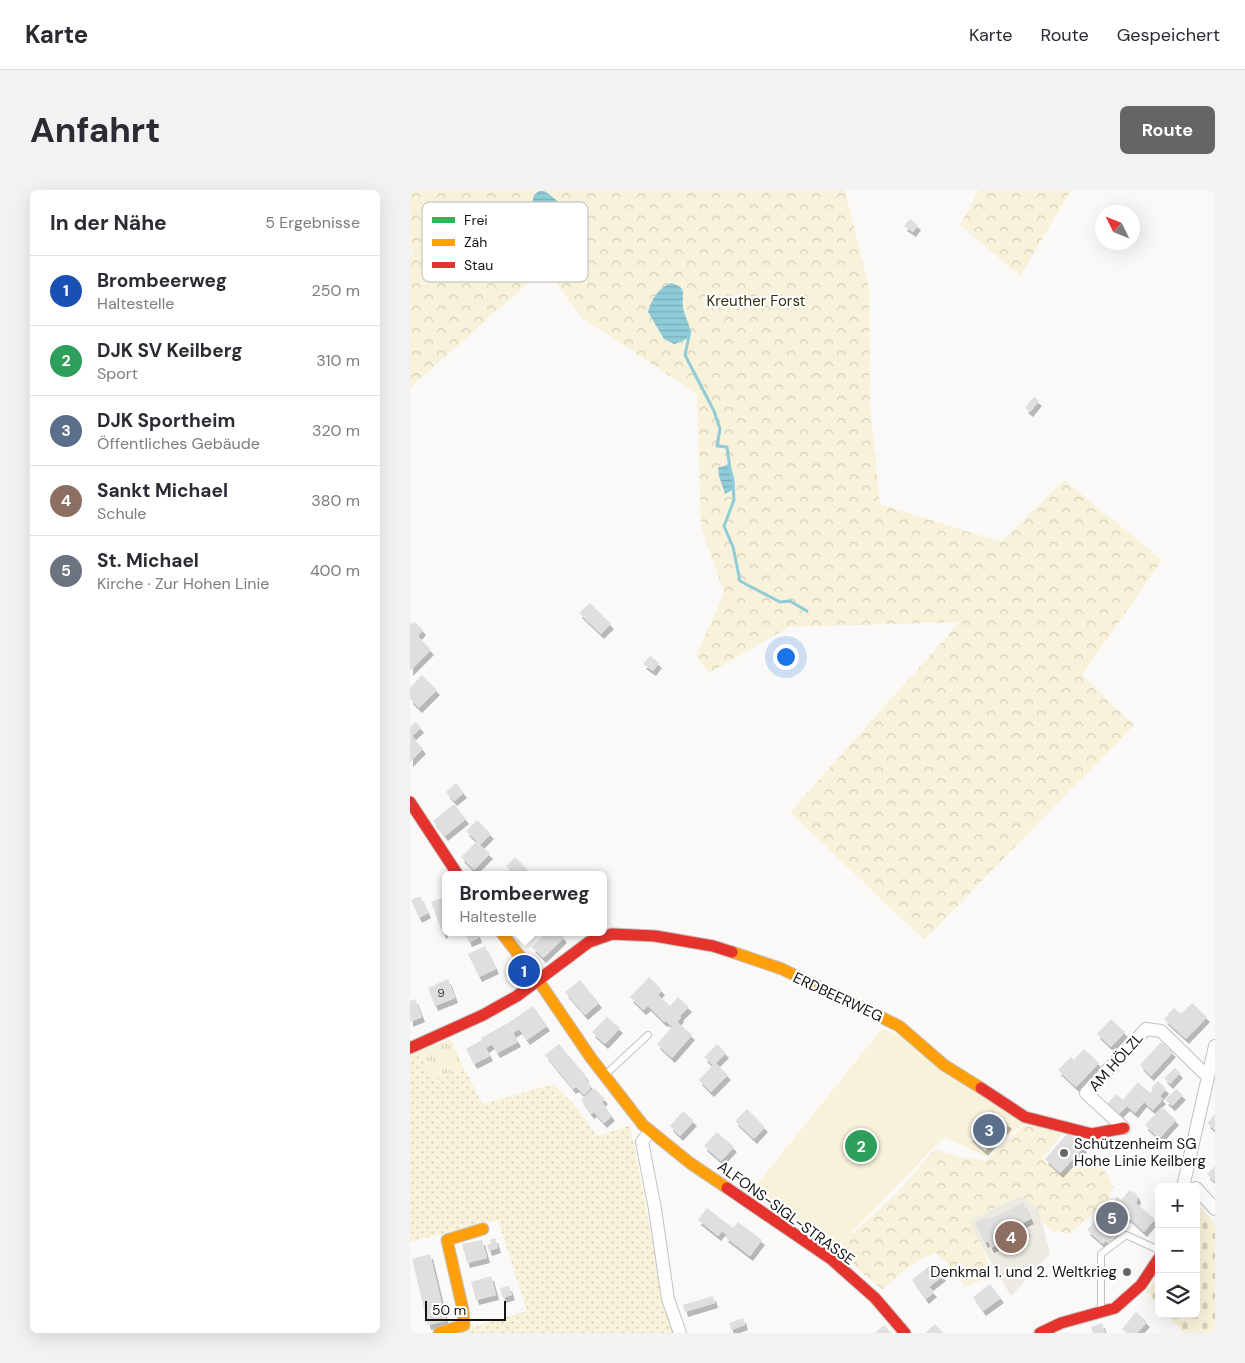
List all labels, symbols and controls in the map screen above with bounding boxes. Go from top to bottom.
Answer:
text: Karte [25,19,88,50]
text: Karte [969,23,1013,47]
text: Route [1041,23,1089,47]
text: Gespeichert [1117,23,1220,47]
button: Route [1120,106,1215,154]
text: Anfahrt [30,107,160,153]
legend [422,202,588,282]
north arrow [1095,205,1140,250]
text: In der Nähe [50,209,167,237]
text: Frei [464,211,488,229]
text: 5 Ergebnisse [265,212,360,233]
text: Zäh [464,233,487,251]
text: Stau [464,256,493,274]
text: Brombeerweg [97,268,227,293]
text: 1 [63,280,69,301]
text: 250 m [312,280,360,301]
park label: Kreuther Forst [707,291,806,311]
text: Haltestelle [97,293,174,314]
text: DJK SV Keilberg [97,338,243,363]
text: 2 [61,350,71,371]
text: 310 m [316,350,360,371]
text: Sport [97,363,138,384]
text: DJK Sportheim [97,408,235,433]
text: 3 [61,420,71,441]
text: 320 m [312,420,360,441]
text: Öffentliches Gebäude [97,433,260,454]
text: Sankt Michael [97,478,228,503]
text: 4 [61,490,71,511]
text: 380 m [311,490,360,511]
text: Schule [97,503,146,524]
text: St. Michael [97,548,199,573]
text: 5 [61,560,71,581]
text: 400 m [310,560,360,581]
text: Kirche · Zur Hohen Linie [97,573,269,594]
your location [773,644,799,670]
popup [442,871,607,936]
text: Brombeerweg [459,881,590,906]
text: Haltestelle [459,906,537,927]
pin: 1 [508,952,540,990]
street label: ERDBEERWEG [790,967,886,1027]
house number: 9 [437,985,445,1001]
street label: AM HÖLZL [1084,1028,1148,1096]
pin: 3 [973,1111,1005,1149]
pin: 2 [845,1127,877,1165]
place label: Schützenheim SG Hohe Linie Keilberg [1074,1134,1206,1171]
marker: Schützenheim SG Hohe Linie Keilberg [1058,1147,1070,1159]
street label: ALFONS-SIGL-STRASSE [713,1156,859,1270]
map controls [1155,1183,1200,1318]
button: + [1155,1183,1200,1228]
pin: 5 [1096,1199,1128,1237]
pin: 4 [995,1218,1027,1256]
button: − [1155,1228,1200,1273]
place label: Denkmal 1. und 2. Weltkrieg [930,1262,1117,1282]
marker: Denkmal 1. und 2. Weltkrieg [1121,1266,1133,1278]
button: layers [1155,1273,1200,1318]
scale bar [425,1298,506,1321]
text: 50 m [432,1301,466,1319]

